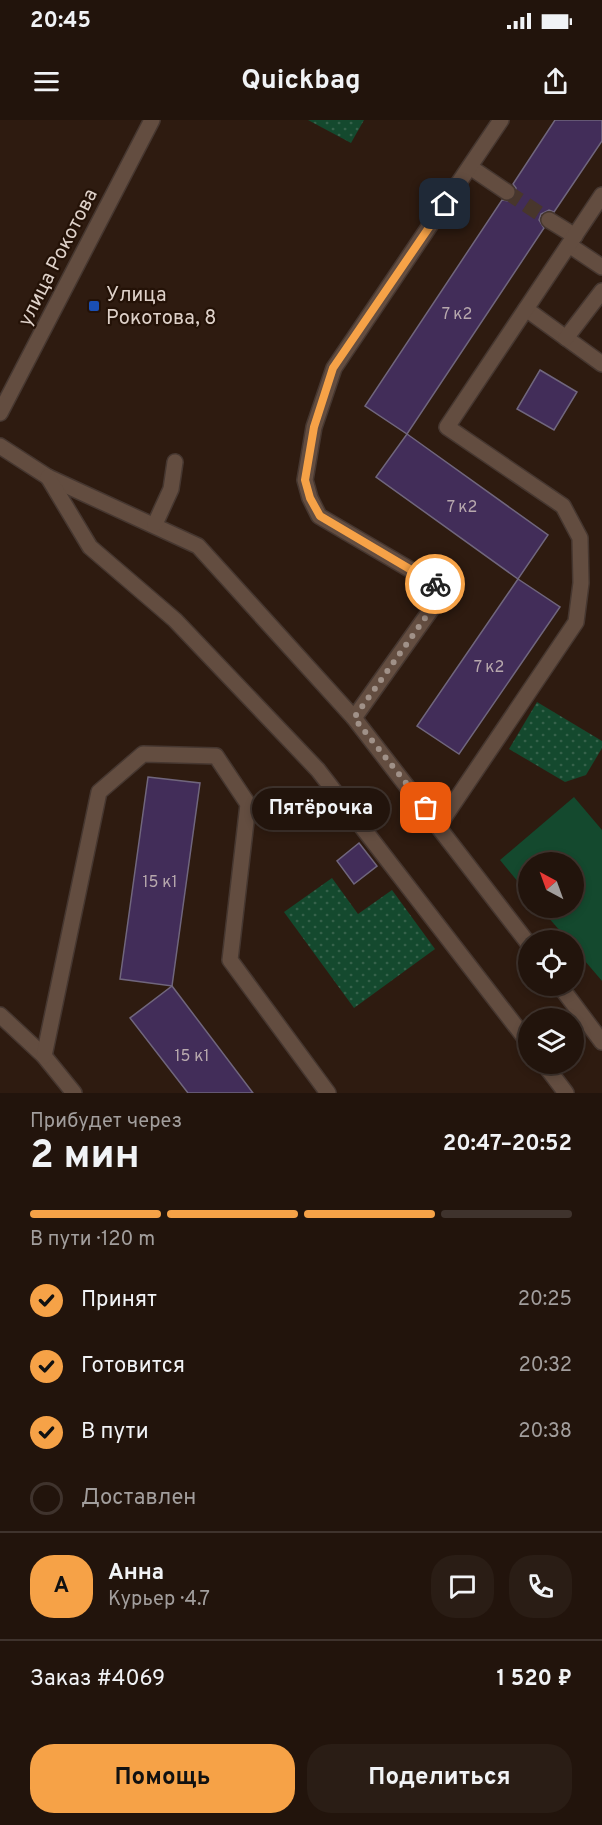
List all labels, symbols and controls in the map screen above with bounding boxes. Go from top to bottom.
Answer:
text: 20:45 [30,8,91,35]
text: Quickbag [241,64,361,98]
icon: menu [30,65,63,98]
icon: share [539,65,572,98]
pin [419,178,470,229]
street label: улица Рокотова [13,185,105,331]
icon: home [428,187,461,220]
place label: Улица Рокотова, 8 [106,283,217,332]
marker: Улица Рокотова, 8 [87,299,101,313]
house number: 7 к2 [442,305,472,325]
house number: 7 к2 [447,498,477,518]
courier [405,554,465,614]
icon: bike [419,568,452,601]
house number: 7 к2 [474,658,504,678]
pin [400,782,451,833]
callout: Пятёрочка [252,787,390,829]
icon: bag [409,791,442,824]
text: Пятёрочка [269,796,373,822]
north arrow [518,852,584,918]
map controls [518,852,584,1074]
house number: 15 к1 [143,873,177,893]
button: locate [518,930,584,996]
button: layers [518,1008,584,1074]
house number: 15 к1 [175,1047,209,1067]
text: Прибудет через [30,1109,182,1135]
text: 20:47–20:52 [443,1131,572,1158]
text: 2 мин [30,1133,140,1182]
text: В пути · 120 m [30,1227,155,1253]
icon: check [30,1284,63,1317]
text: Принят [81,1287,157,1314]
text: 20:25 [518,1287,572,1313]
icon: check [30,1350,63,1383]
text: Готовится [81,1353,185,1380]
text: 20:32 [519,1353,572,1379]
icon: check [30,1416,63,1449]
text: В пути [81,1419,149,1446]
text: 20:38 [518,1419,572,1445]
text: Доставлен [81,1485,196,1512]
button: chat [431,1555,494,1618]
button: phone [509,1555,572,1618]
text: Анна [108,1560,164,1587]
text: А [54,1573,69,1600]
text: Курьер · 4.7 [108,1587,210,1613]
text: Заказ #4069 [30,1666,165,1693]
text: 1 520 ₽ [496,1666,572,1693]
button: Помощь [30,1744,295,1813]
button: Поделиться [307,1744,572,1813]

